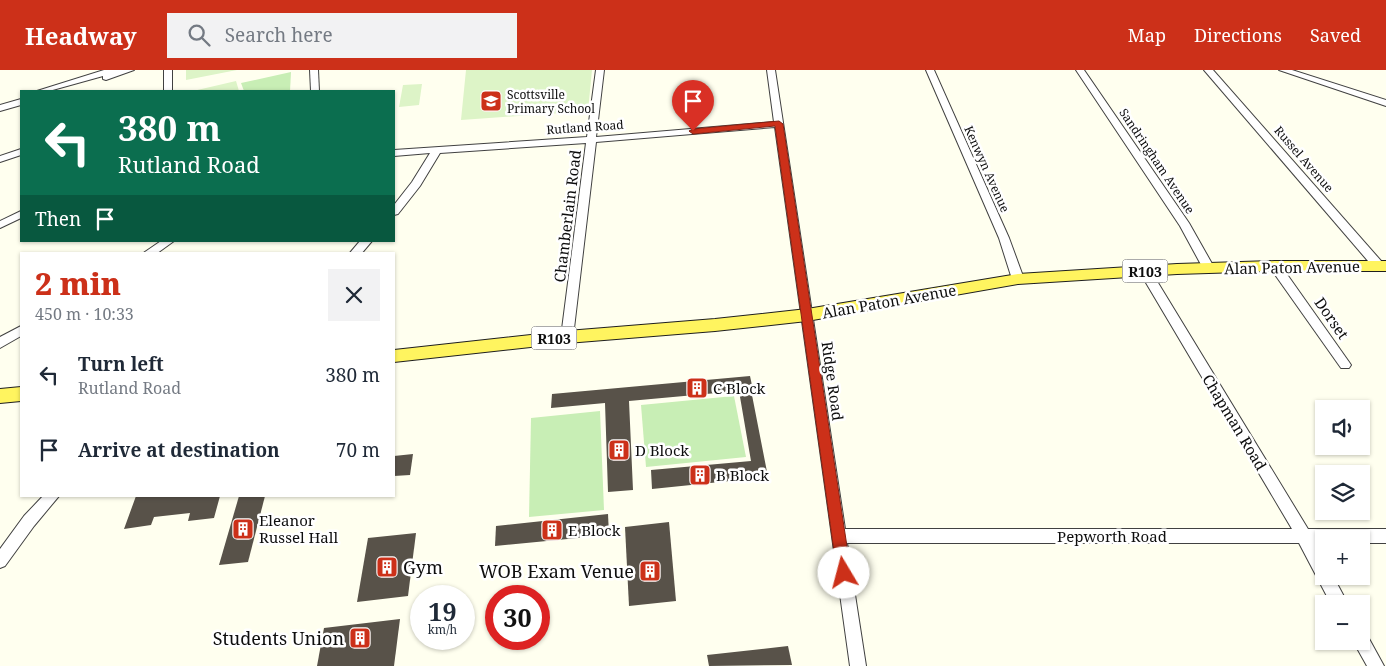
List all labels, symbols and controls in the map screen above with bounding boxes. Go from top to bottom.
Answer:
search box [167,13,517,58]
text: Headway [25,19,137,52]
icon: search [185,21,213,49]
text: Search here [225,22,333,48]
text: Map [1128,23,1166,47]
text: Directions [1194,23,1282,47]
text: Saved [1310,23,1361,47]
pin [672,80,714,131]
place label: Scottsville Primary School [507,86,595,117]
icon: arrive [679,87,707,115]
school or university icon: Scottsville Primary School [479,89,503,113]
text: 380 m [118,104,221,151]
street label: Sandringham Avenue [1115,105,1199,217]
icon: left [35,110,100,175]
street label: Rutland Road [546,116,625,138]
street label: Russel Avenue [1271,122,1337,196]
street label: Kenwyn Avenue [960,123,1014,215]
text: Rutland Road [118,149,260,179]
street label: Chamberlain Road [549,149,585,283]
icon: arrive [91,205,119,233]
text: Then [35,206,81,232]
street label: Alan Paton Avenue [1224,256,1360,278]
road number: R103 [1122,260,1168,282]
text: 2 min [35,263,121,304]
button: close [328,269,380,321]
street label: Alan Paton Avenue [820,279,958,323]
street label: Dorset [1310,293,1354,343]
text: 450 m · 10:33 [35,303,134,325]
road number: R103 [532,326,576,350]
street label: Ridge Road [818,340,848,422]
text: Turn left [78,351,164,377]
icon: left [35,361,63,389]
text: 380 m [325,362,380,388]
street label: Chapman Road [1198,370,1272,474]
building icon: C Block [685,376,709,400]
text: Rutland Road [78,377,181,399]
place label: C Block [713,378,766,398]
map controls [1315,400,1370,650]
button: sound [1315,400,1370,455]
icon: arrive [35,436,63,464]
text: Arrive at destination [78,437,280,463]
text: 70 m [336,437,380,463]
building icon: D Block [607,438,631,462]
place label: D Block [635,440,689,460]
building icon: B Block [688,463,712,487]
place label: B Block [716,465,769,485]
button: layers [1315,465,1370,520]
place label: Eleanor Russel Hall [259,510,338,547]
building icon: Eleanor Russel Hall [231,517,255,541]
building icon: E Block [540,518,564,542]
place label: E Block [568,520,621,540]
street label: Pepworth Road [1057,526,1167,546]
button: + [1315,530,1370,585]
position arrow [817,546,869,598]
building icon: Gym [375,555,399,579]
place label: Gym [403,555,443,579]
place label: WOB Exam Venue [479,559,634,583]
building icon: WOB Exam Venue [638,559,662,583]
speed limit sign: 30 [485,585,550,650]
text: 19 [428,594,457,628]
button: − [1315,595,1370,650]
text: km/h [428,621,457,638]
place label: Students Union [213,626,344,650]
building icon: Students Union [348,626,372,650]

